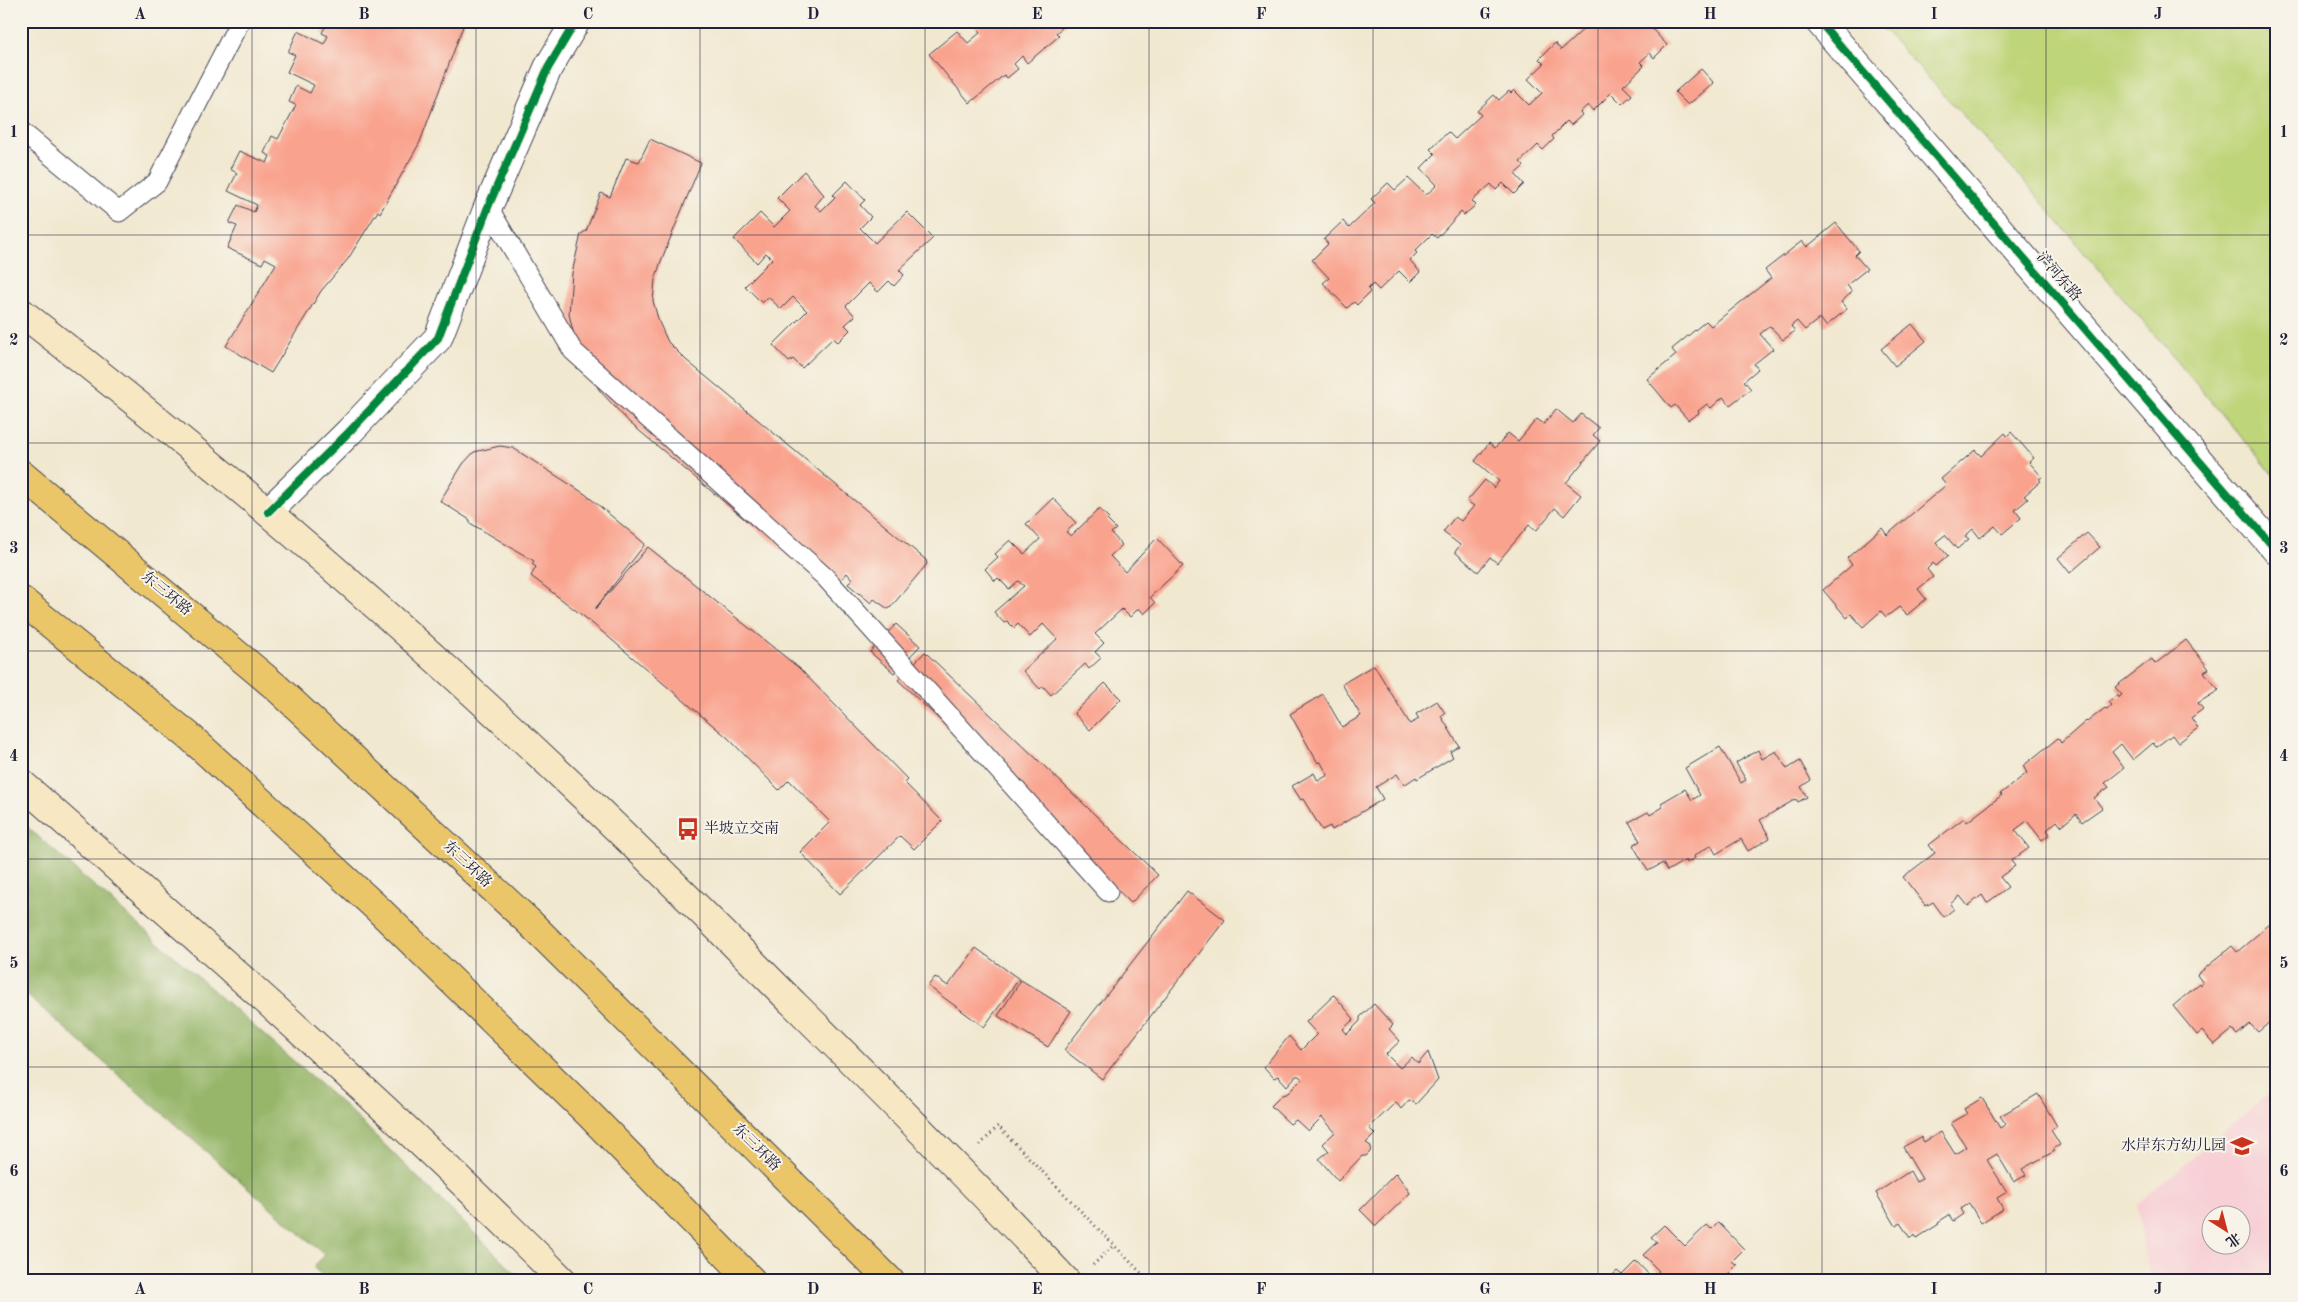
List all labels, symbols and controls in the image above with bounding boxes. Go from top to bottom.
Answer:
text: A [134,7,146,23]
text: B [358,7,370,23]
text: C [583,7,593,23]
text: D [807,7,819,23]
text: E [1031,7,1043,23]
text: F [1256,7,1267,23]
text: G [1479,7,1491,23]
text: H [1703,7,1717,23]
text: I [1930,7,1938,23]
text: J [2154,7,2163,23]
text: 1 [9,125,19,141]
text: 1 [2279,125,2289,141]
street label: 浐河东路 [2033,248,2085,305]
text: 2 [9,333,19,349]
text: 2 [2279,333,2289,349]
text: 3 [9,541,19,557]
text: 3 [2279,541,2289,557]
street label: 东三环路 [138,567,195,619]
text: 4 [9,749,19,765]
text: 4 [2279,749,2289,765]
bus stop icon: 半坡立交南 [675,816,701,842]
place label: 半坡立交南 [704,820,779,837]
street label: 东三环路 [440,838,495,891]
text: 5 [9,956,19,972]
text: 5 [2279,956,2289,972]
street label: 东三环路 [729,1120,784,1175]
school or university icon: 水岸东方幼儿园 [2229,1133,2255,1159]
place label: 水岸东方幼儿园 [2121,1137,2226,1154]
text: 6 [9,1164,19,1180]
text: 6 [2279,1164,2289,1180]
north arrow [2200,1204,2250,1254]
text: 北 [2223,1230,2243,1250]
text: A [134,1282,146,1298]
text: B [358,1282,370,1298]
text: C [583,1282,593,1298]
text: D [807,1282,819,1298]
text: E [1031,1282,1043,1298]
text: F [1256,1282,1267,1298]
text: G [1479,1282,1491,1298]
text: H [1703,1282,1717,1298]
text: I [1930,1282,1938,1298]
text: J [2154,1282,2163,1298]

